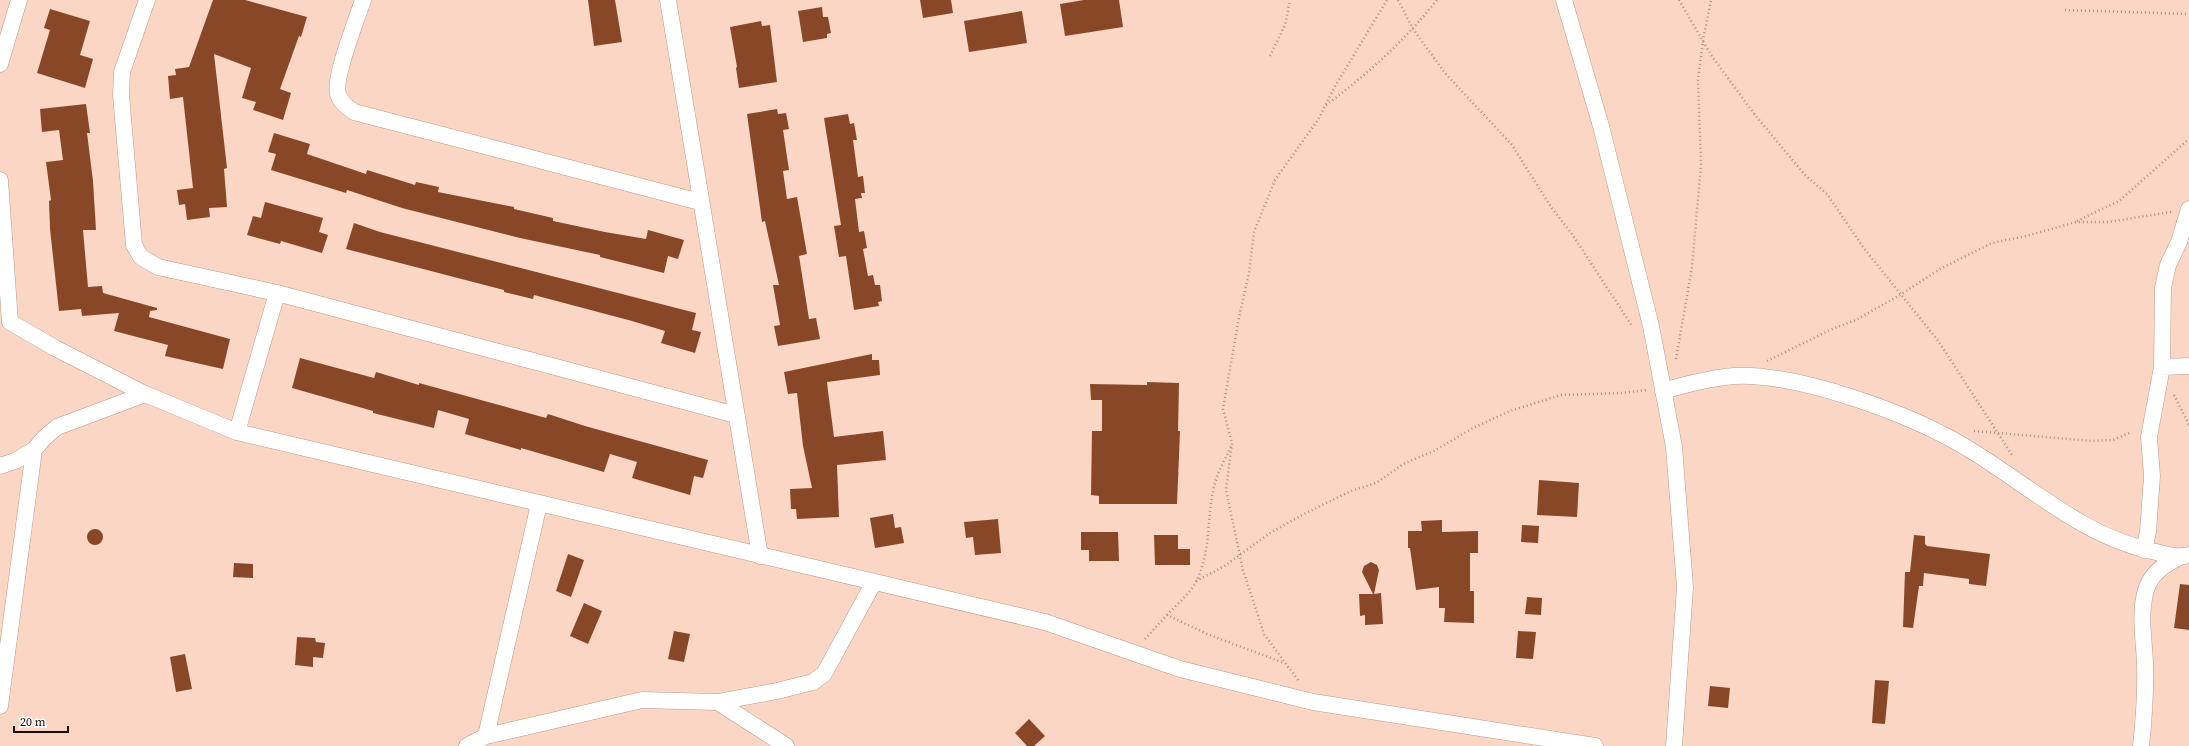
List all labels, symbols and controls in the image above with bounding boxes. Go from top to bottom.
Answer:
scale bar [14,708,68,734]
text: 20 m [20,714,46,730]

